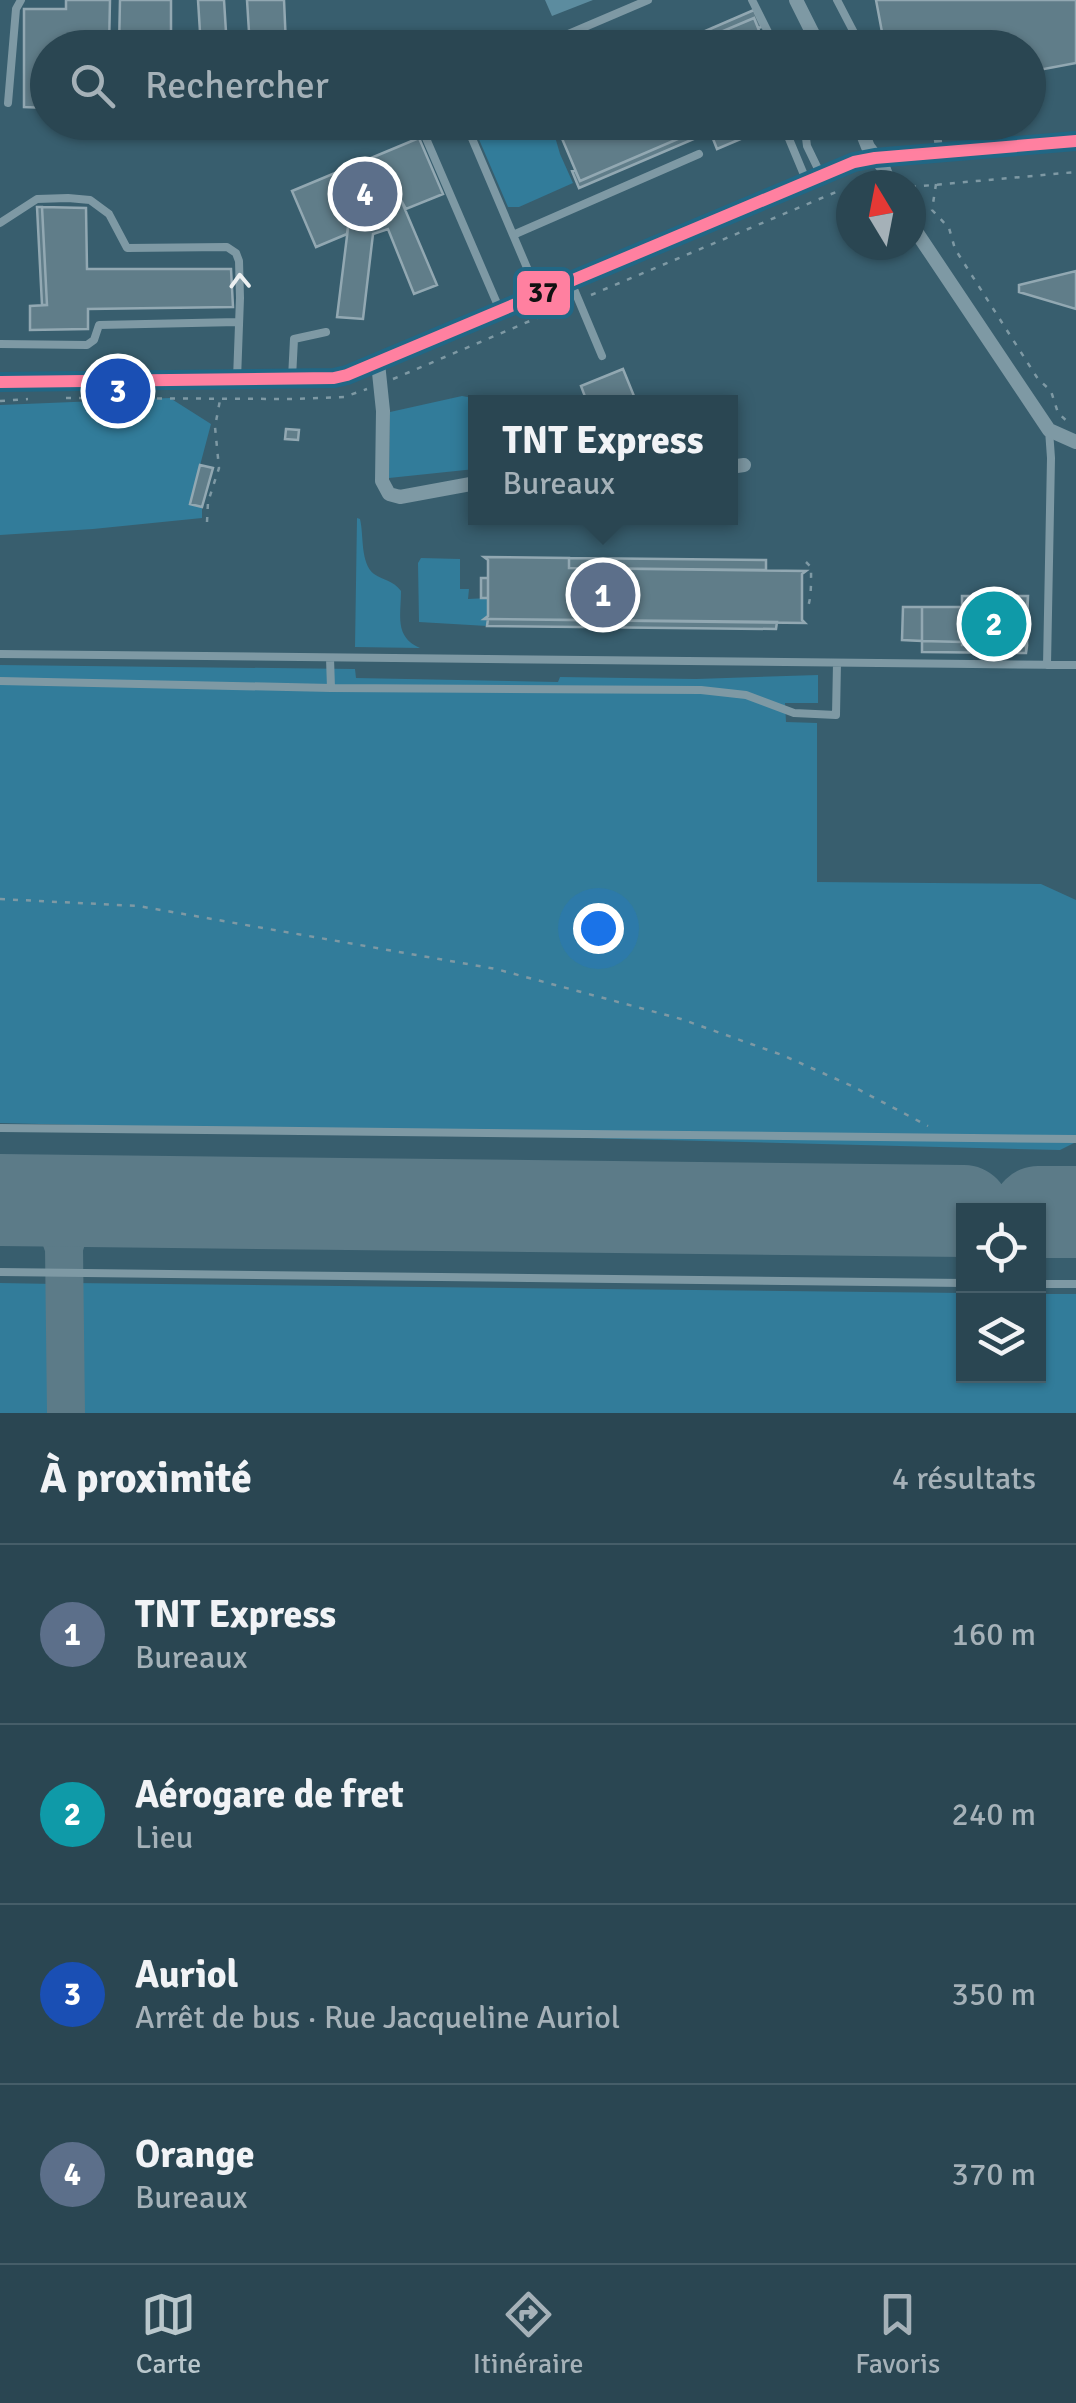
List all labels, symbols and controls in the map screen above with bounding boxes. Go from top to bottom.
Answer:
search box [30,30,1046,140]
icon: search [65,58,120,113]
text: Rechercher [145,62,329,109]
pin: 4 [332,156,398,232]
north arrow [836,170,926,260]
line badge: 37 [515,269,572,317]
one-way arrow [229,273,250,289]
text: 37 [528,276,558,310]
pin: 3 [86,354,150,428]
popup [468,395,738,525]
text: TNT Express [502,417,704,464]
text: Bureaux [502,464,615,503]
pin: 1 [570,558,636,632]
pin: 2 [962,586,1026,662]
your location [573,903,624,954]
map controls [956,1203,1046,1383]
button: locate [956,1203,1046,1293]
button: layers [956,1293,1046,1383]
text: À proximité [40,1453,252,1504]
text: 4 résultats [892,1459,1036,1498]
text: TNT Express [135,1591,336,1638]
text: 1 [64,1615,81,1654]
text: 160 m [952,1615,1036,1654]
text: Bureaux [135,1638,248,1677]
text: Aérogare de fret [135,1771,404,1818]
text: 2 [64,1795,81,1834]
text: 240 m [952,1795,1036,1834]
text: Lieu [135,1818,193,1857]
text: Auriol [135,1951,238,1998]
text: 3 [64,1975,81,2014]
text: 350 m [952,1975,1036,2014]
text: Arrêt de bus · Rue Jacqueline Auriol [135,1998,620,2037]
text: Orange [135,2131,255,2178]
text: 4 [64,2155,81,2194]
text: 370 m [952,2155,1036,2194]
text: Bureaux [135,2178,248,2217]
tab: Carte [136,2287,201,2381]
tab: Itinéraire [473,2287,584,2381]
tab: Favoris [855,2287,940,2381]

